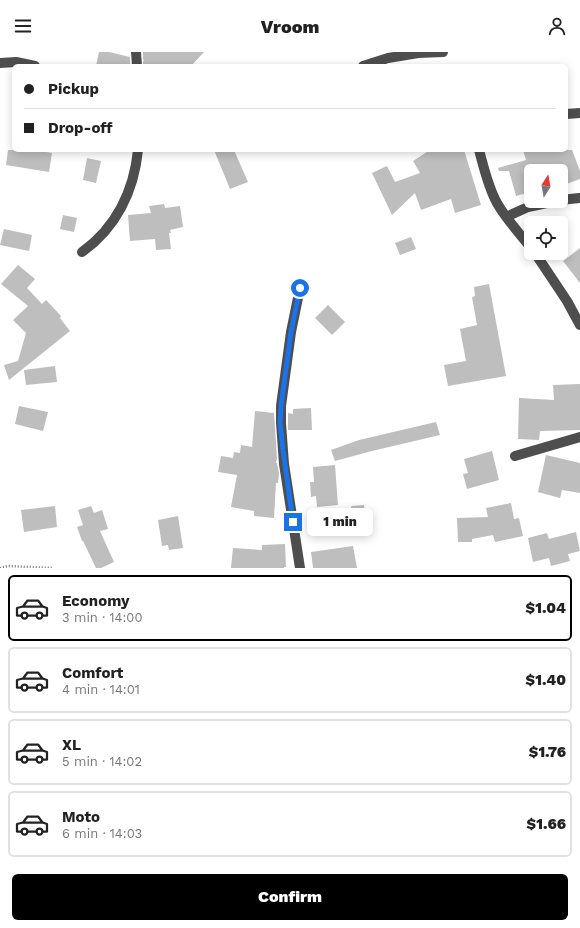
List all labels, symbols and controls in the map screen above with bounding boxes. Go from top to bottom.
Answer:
icon: menu [12,15,34,37]
icon: person [546,15,568,37]
text: Vroom [261,16,319,37]
text: Pickup [48,80,99,98]
text: Drop-off [48,119,113,137]
north arrow [524,164,568,208]
map controls [524,164,568,260]
button: locate [524,216,568,260]
route start [291,279,309,297]
callout: 1 min [307,508,373,536]
route end [284,513,302,531]
text: 1 min [323,514,357,529]
icon: car [14,590,50,626]
text: Economy [62,592,129,610]
text: $1.04 [526,599,566,617]
text: 3 min · 14:00 [62,610,142,625]
icon: car [14,662,50,698]
text: Comfort [62,664,123,682]
text: $1.40 [525,671,566,689]
text: 4 min · 14:01 [62,682,140,697]
icon: car [14,734,50,770]
text: XL [62,736,81,754]
text: $1.76 [529,743,566,761]
text: 5 min · 14:02 [62,754,142,769]
icon: car [14,806,50,842]
text: Moto [62,808,100,826]
text: $1.66 [527,815,566,833]
text: 6 min · 14:03 [62,826,142,841]
button: Confirm [12,874,568,920]

